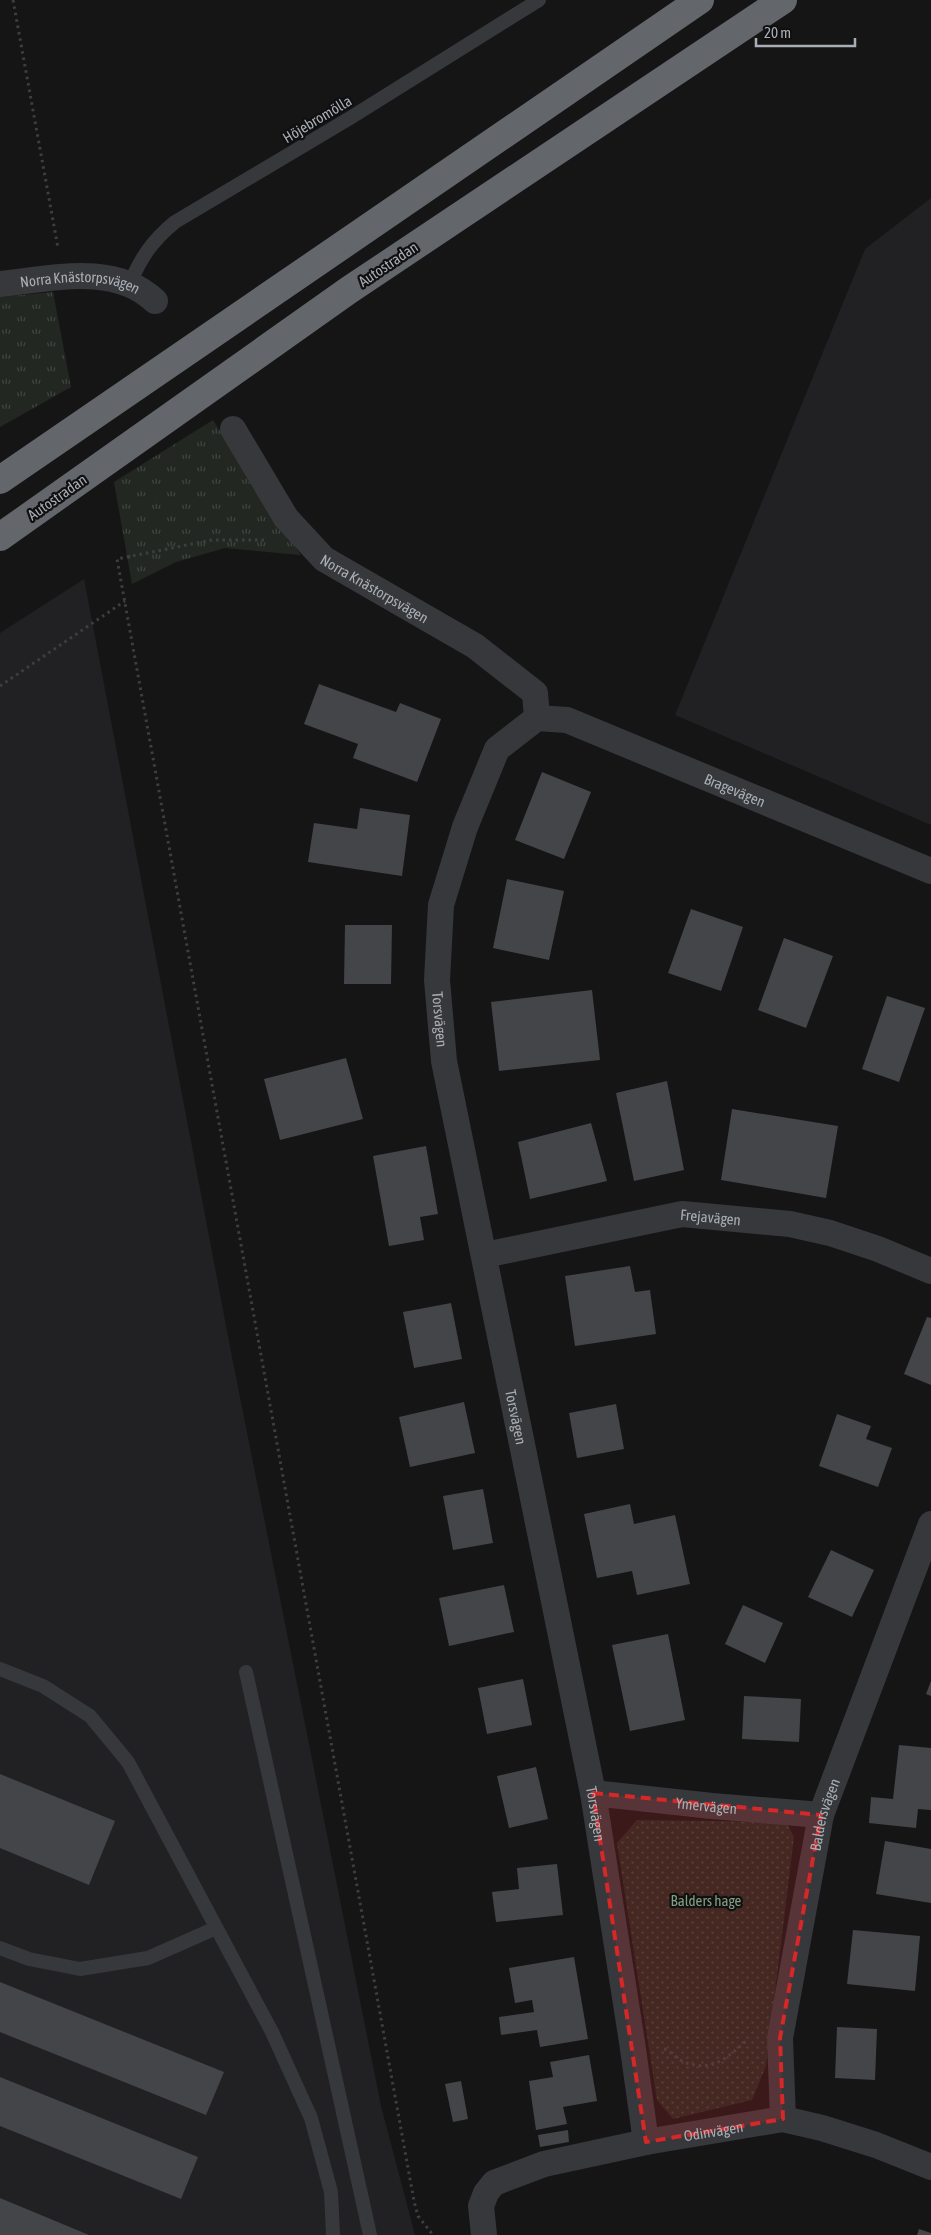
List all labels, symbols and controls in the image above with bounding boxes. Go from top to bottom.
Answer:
scale bar [756,15,855,47]
text: 20 m [764,24,791,41]
street label: Höjebromölla [279,92,355,146]
street label: Autostradan [355,238,421,290]
street label: Norra Knästorpsvägen [19,267,143,297]
street label: Autostradan [24,471,90,523]
street label: Norra Knästorpsvägen [318,550,432,626]
street label: Bragevägen [702,770,768,810]
street label: Torsvägen [430,991,451,1048]
street label: Frejavägen [680,1205,742,1228]
street label: Torsvägen [503,1388,530,1446]
street label: Baldersvägen [806,1776,843,1852]
street label: Torsvägen [583,1785,609,1843]
street label: Ymervägen [675,1794,738,1817]
park label: Balders hage [671,1892,742,1909]
street label: Odinvägen [682,2117,744,2144]

